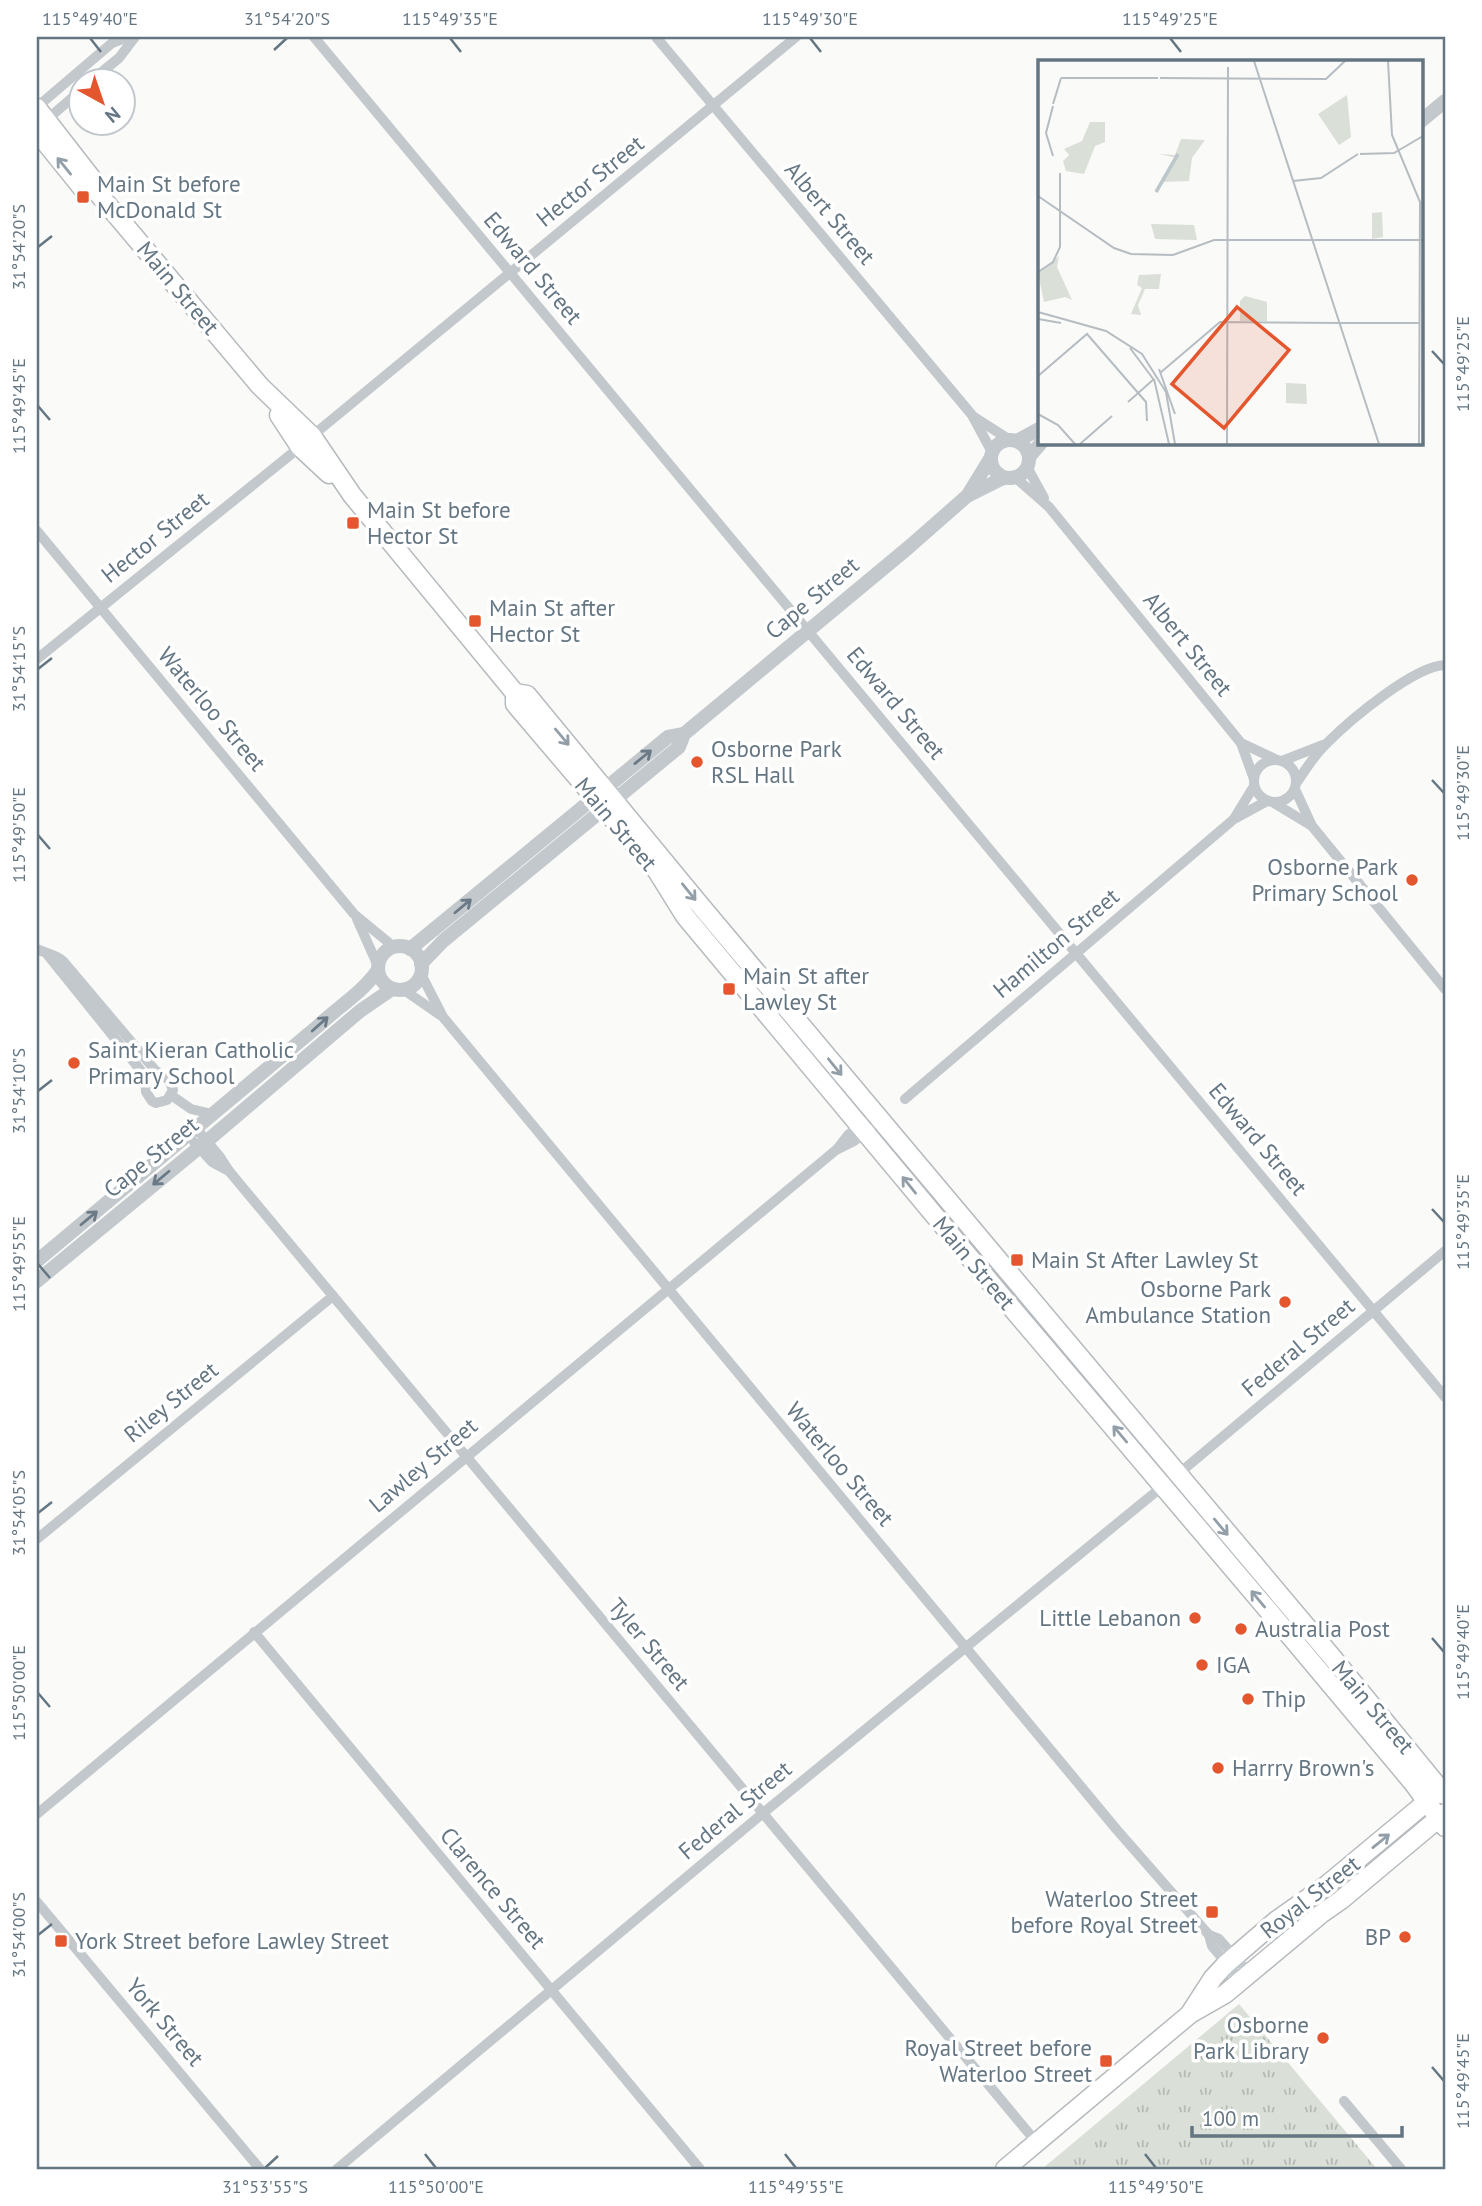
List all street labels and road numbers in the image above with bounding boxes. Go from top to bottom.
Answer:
street label: Hector Street [530,128,649,233]
street label: Albert Street [779,155,882,270]
street label: Edward Street [478,205,589,330]
street label: Main Street [131,235,226,341]
street label: Hector Street [95,484,214,589]
street label: Cape Street [759,550,864,645]
street label: Albert Street [1138,586,1239,702]
street label: Edward Street [841,640,952,765]
street label: Waterloo Street [152,641,273,777]
street label: Main Street [569,771,664,877]
street label: Hamilton Street [987,881,1125,1004]
street label: Edward Street [1203,1076,1314,1201]
street label: Cape Street [98,1110,204,1203]
street label: Main Street [927,1210,1022,1316]
street label: Federal Street [1235,1291,1360,1402]
street label: Riley Street [118,1355,224,1448]
street label: Waterloo Street [780,1396,901,1532]
street label: Lawley Street [363,1411,483,1518]
street label: Tyler Street [602,1592,696,1696]
street label: Main Street [1326,1654,1421,1760]
street label: Federal Street [672,1754,797,1865]
street label: Clarence Street [434,1821,553,1955]
street label: Royal Street [1254,1849,1365,1944]
street label: York Street [120,1972,211,2072]

